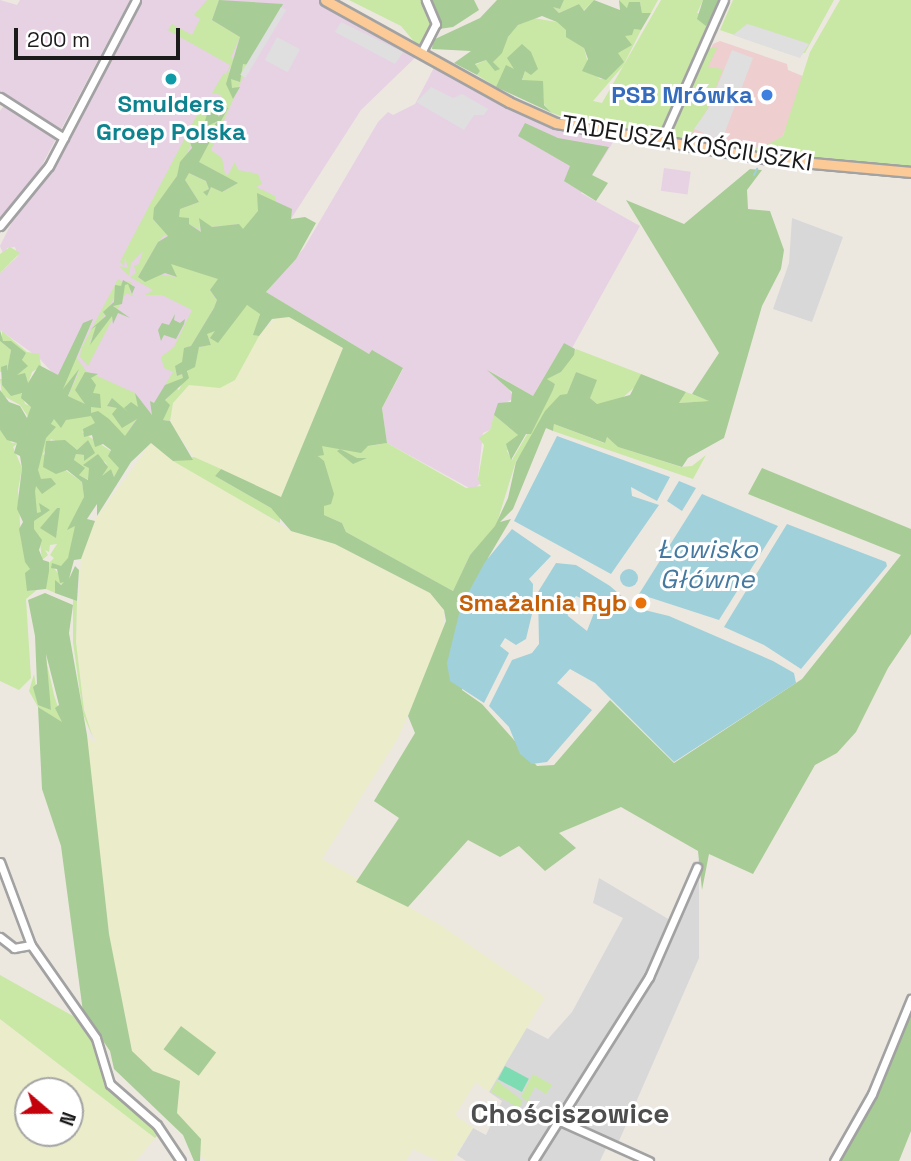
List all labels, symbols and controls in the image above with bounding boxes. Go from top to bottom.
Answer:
scale bar [18,14,184,58]
text: 200 m [27,26,90,53]
marker: Smulders Groep Polska [163,71,179,87]
place label: PSB Mrówka [611,81,753,109]
marker: PSB Mrówka [759,87,775,103]
place label: Smulders Groep Polska [96,90,246,146]
street label: TADEUSZA KOŚCIUSZKI [560,109,814,177]
water label: Łowisko Główne [656,534,758,596]
place label: Smażalnia Ryb [459,589,627,617]
marker: Smażalnia Ryb [633,595,649,611]
north arrow [14,1077,84,1147]
district label: Chościszowice [471,1096,669,1130]
text: N [53,1108,81,1129]

